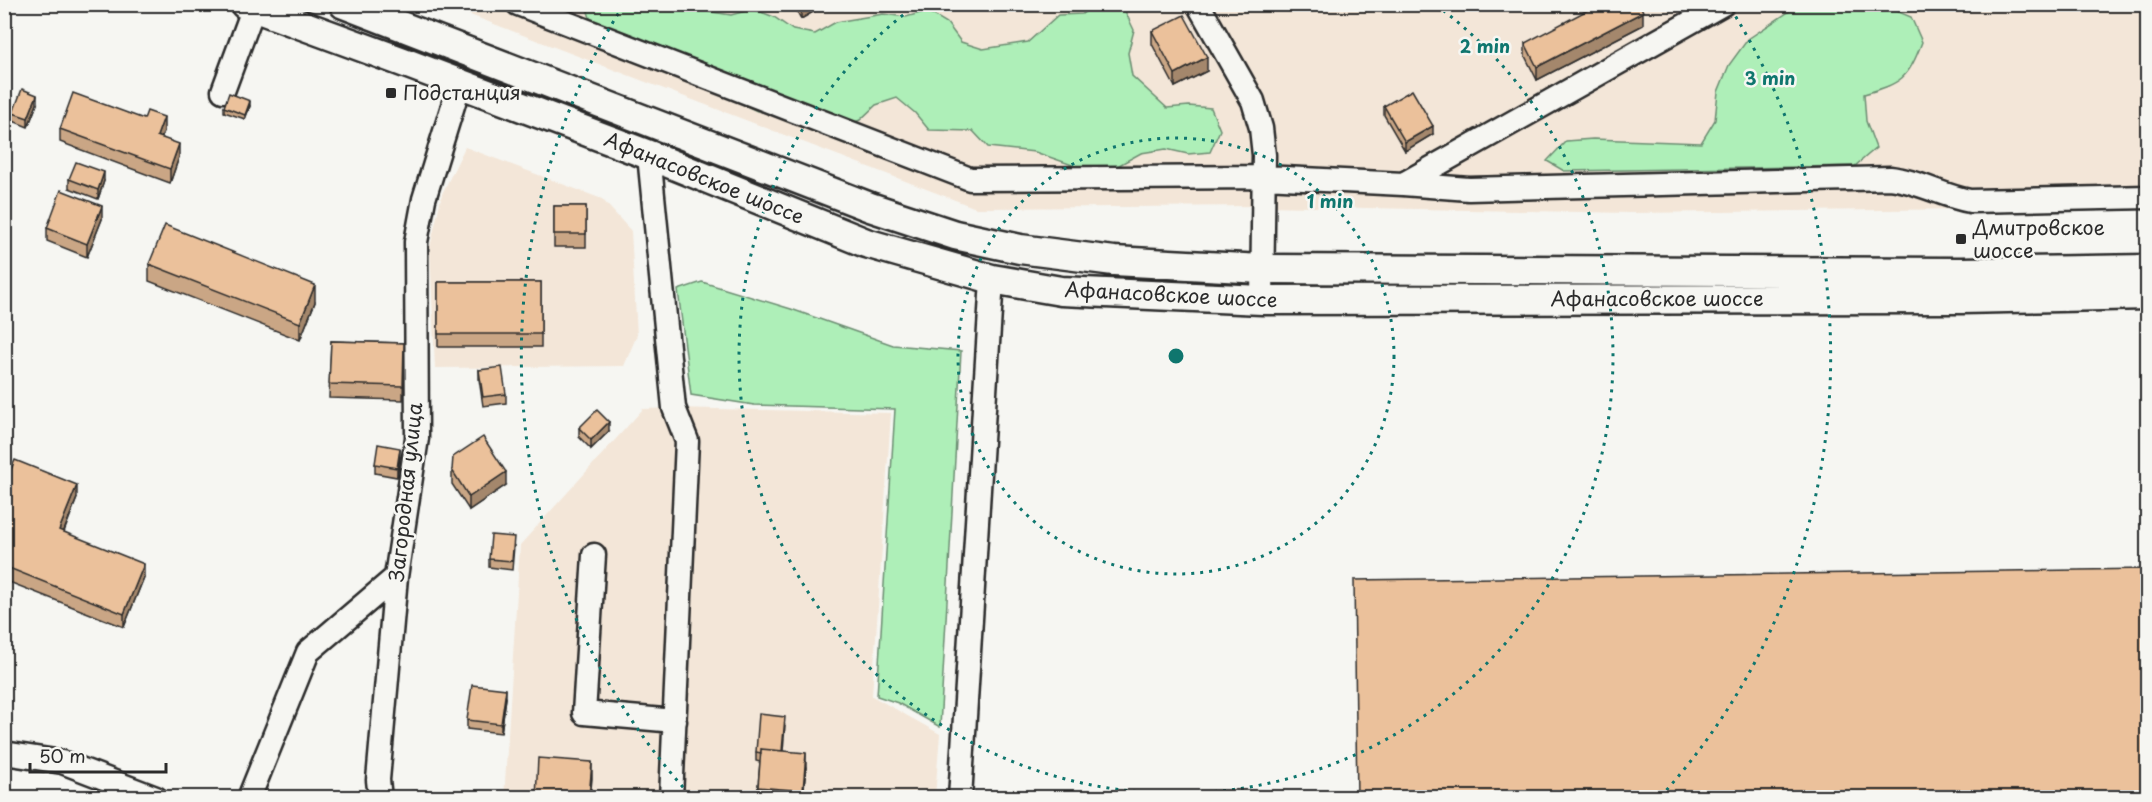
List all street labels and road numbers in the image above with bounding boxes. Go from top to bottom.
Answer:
street label: Афанасовское шоссе [600,123,809,231]
street label: Афанасовское шоссе [1064,273,1278,315]
street label: Афанасовское шоссе [1551,283,1764,313]
street label: Загородная улица [381,400,429,583]

